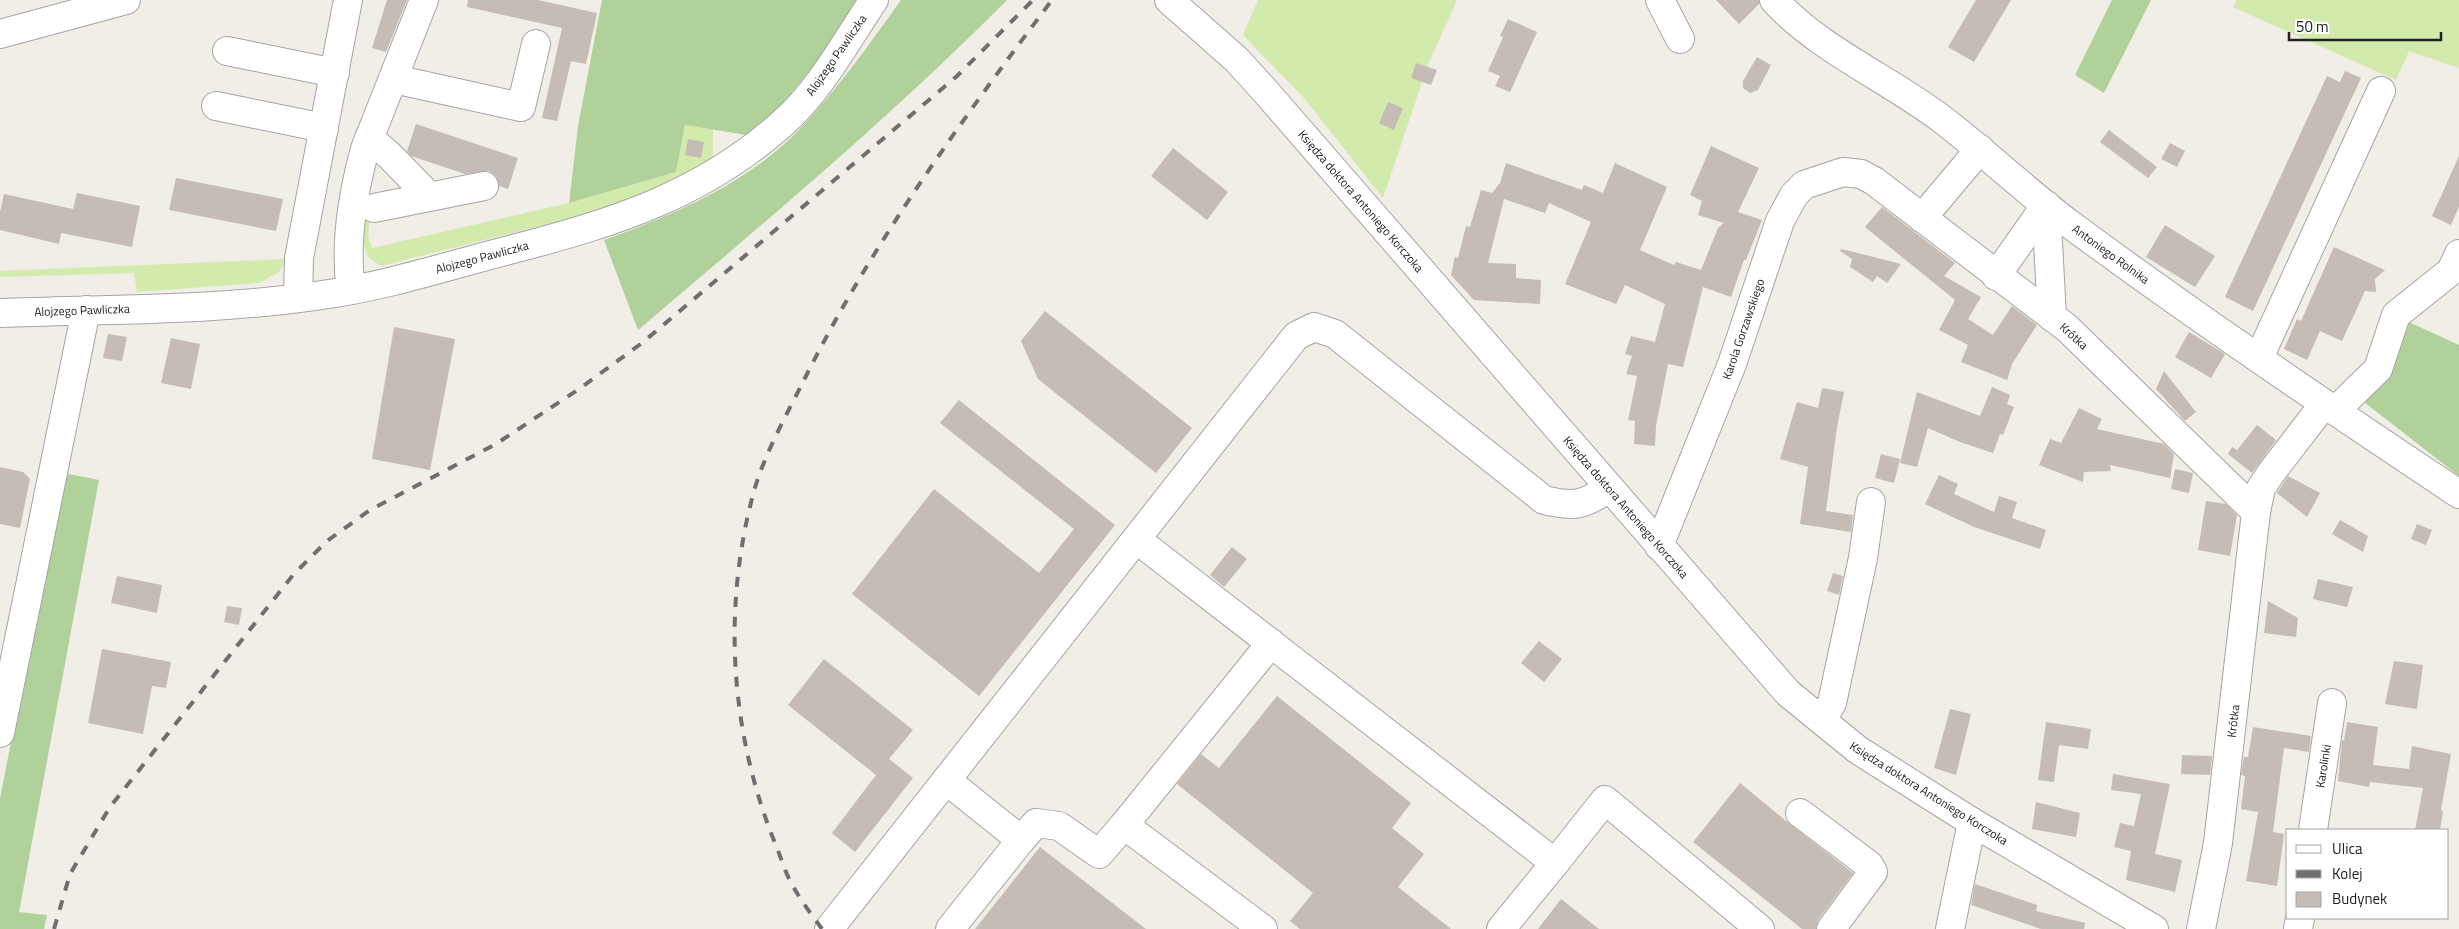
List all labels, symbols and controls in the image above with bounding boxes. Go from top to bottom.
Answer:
street label: Alojzego Pawliczka [801,10,871,100]
scale bar [2289,10,2442,42]
text: 50 m [2296,15,2329,38]
street label: Księdza doktora Antoniego Korczoka [1294,126,1428,276]
street label: Antoniego Rolnika [2068,219,2154,289]
street label: Alojzego Pawliczka [433,235,531,279]
street label: Karola Gorzawskiego [1717,276,1769,382]
street label: Alojzego Pawliczka [34,299,130,321]
street label: Krótka [2055,318,2093,354]
street label: Księdza doktora Antoniego Korczoka [1559,432,1693,582]
street label: Krótka [2222,703,2244,739]
street label: Księdza doktora Antoniego Korczoka [1846,736,2012,850]
street label: Karolinki [2310,743,2336,789]
legend [2286,829,2449,919]
text: Ulica [2332,837,2363,860]
text: Kolej [2332,862,2363,885]
text: Budynek [2332,887,2387,910]

